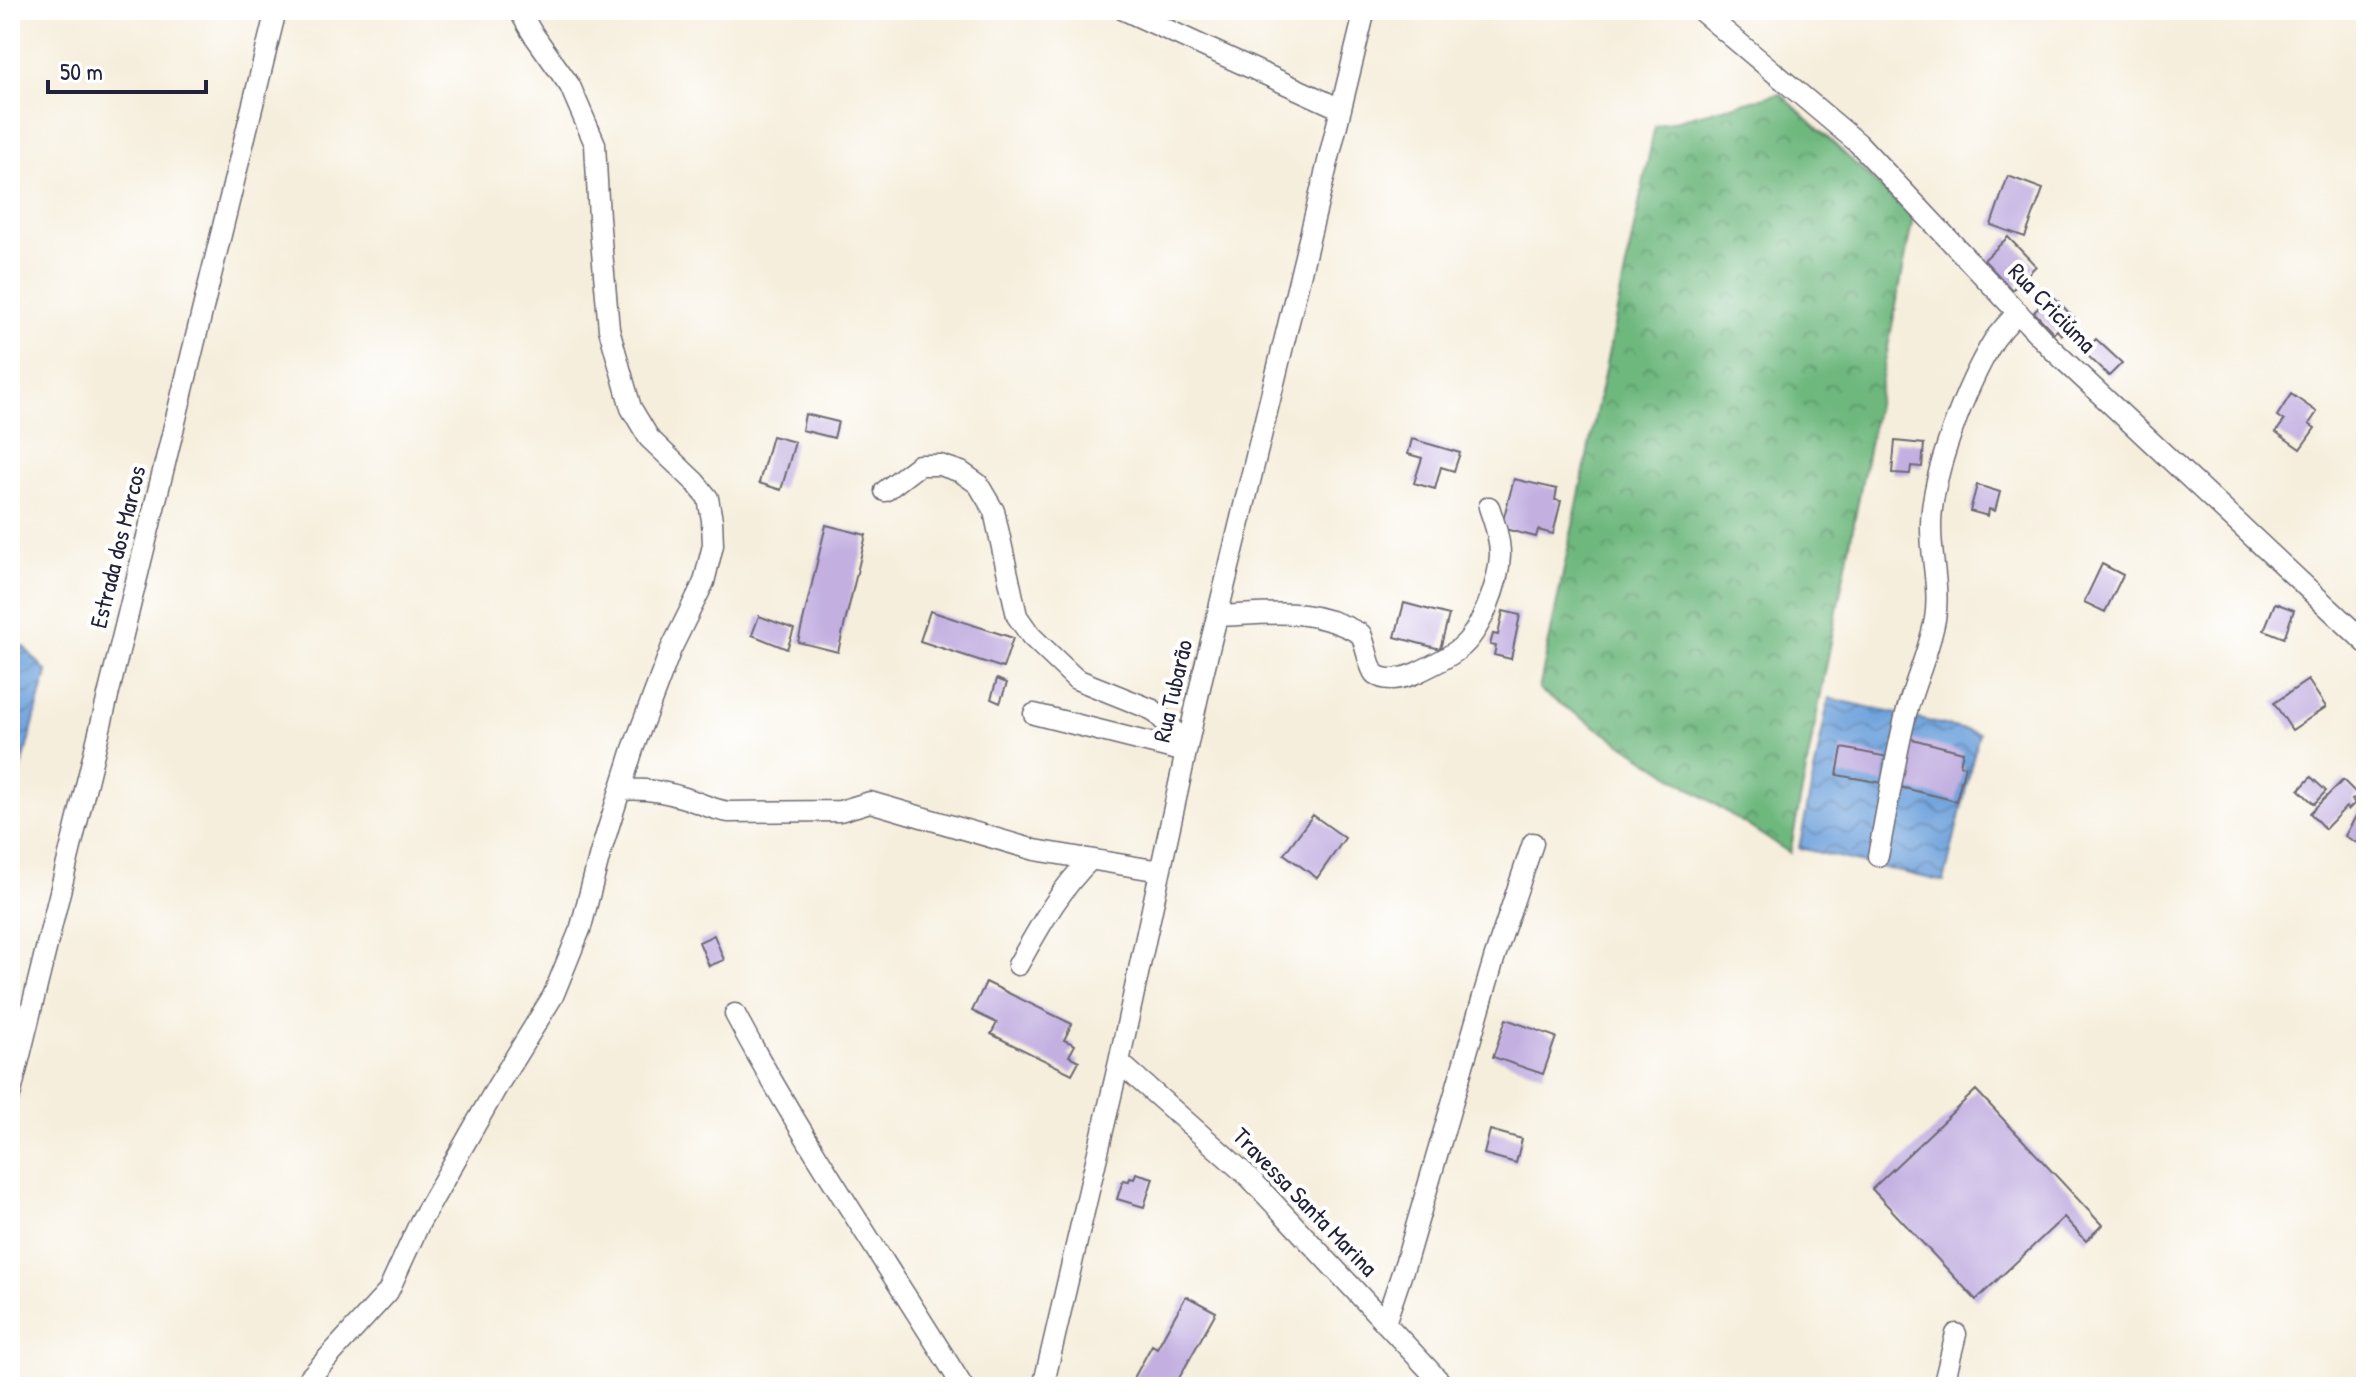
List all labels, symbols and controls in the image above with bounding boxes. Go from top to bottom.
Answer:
scale bar [48,44,206,94]
text: 50 m [60,55,103,87]
street label: Rua Criciúma [2002,255,2104,359]
street label: Estrada dos Marcos [81,462,153,631]
street label: Rua Tubarão [1145,636,1199,745]
street label: Travessa Santa Marina [1226,1120,1385,1283]

